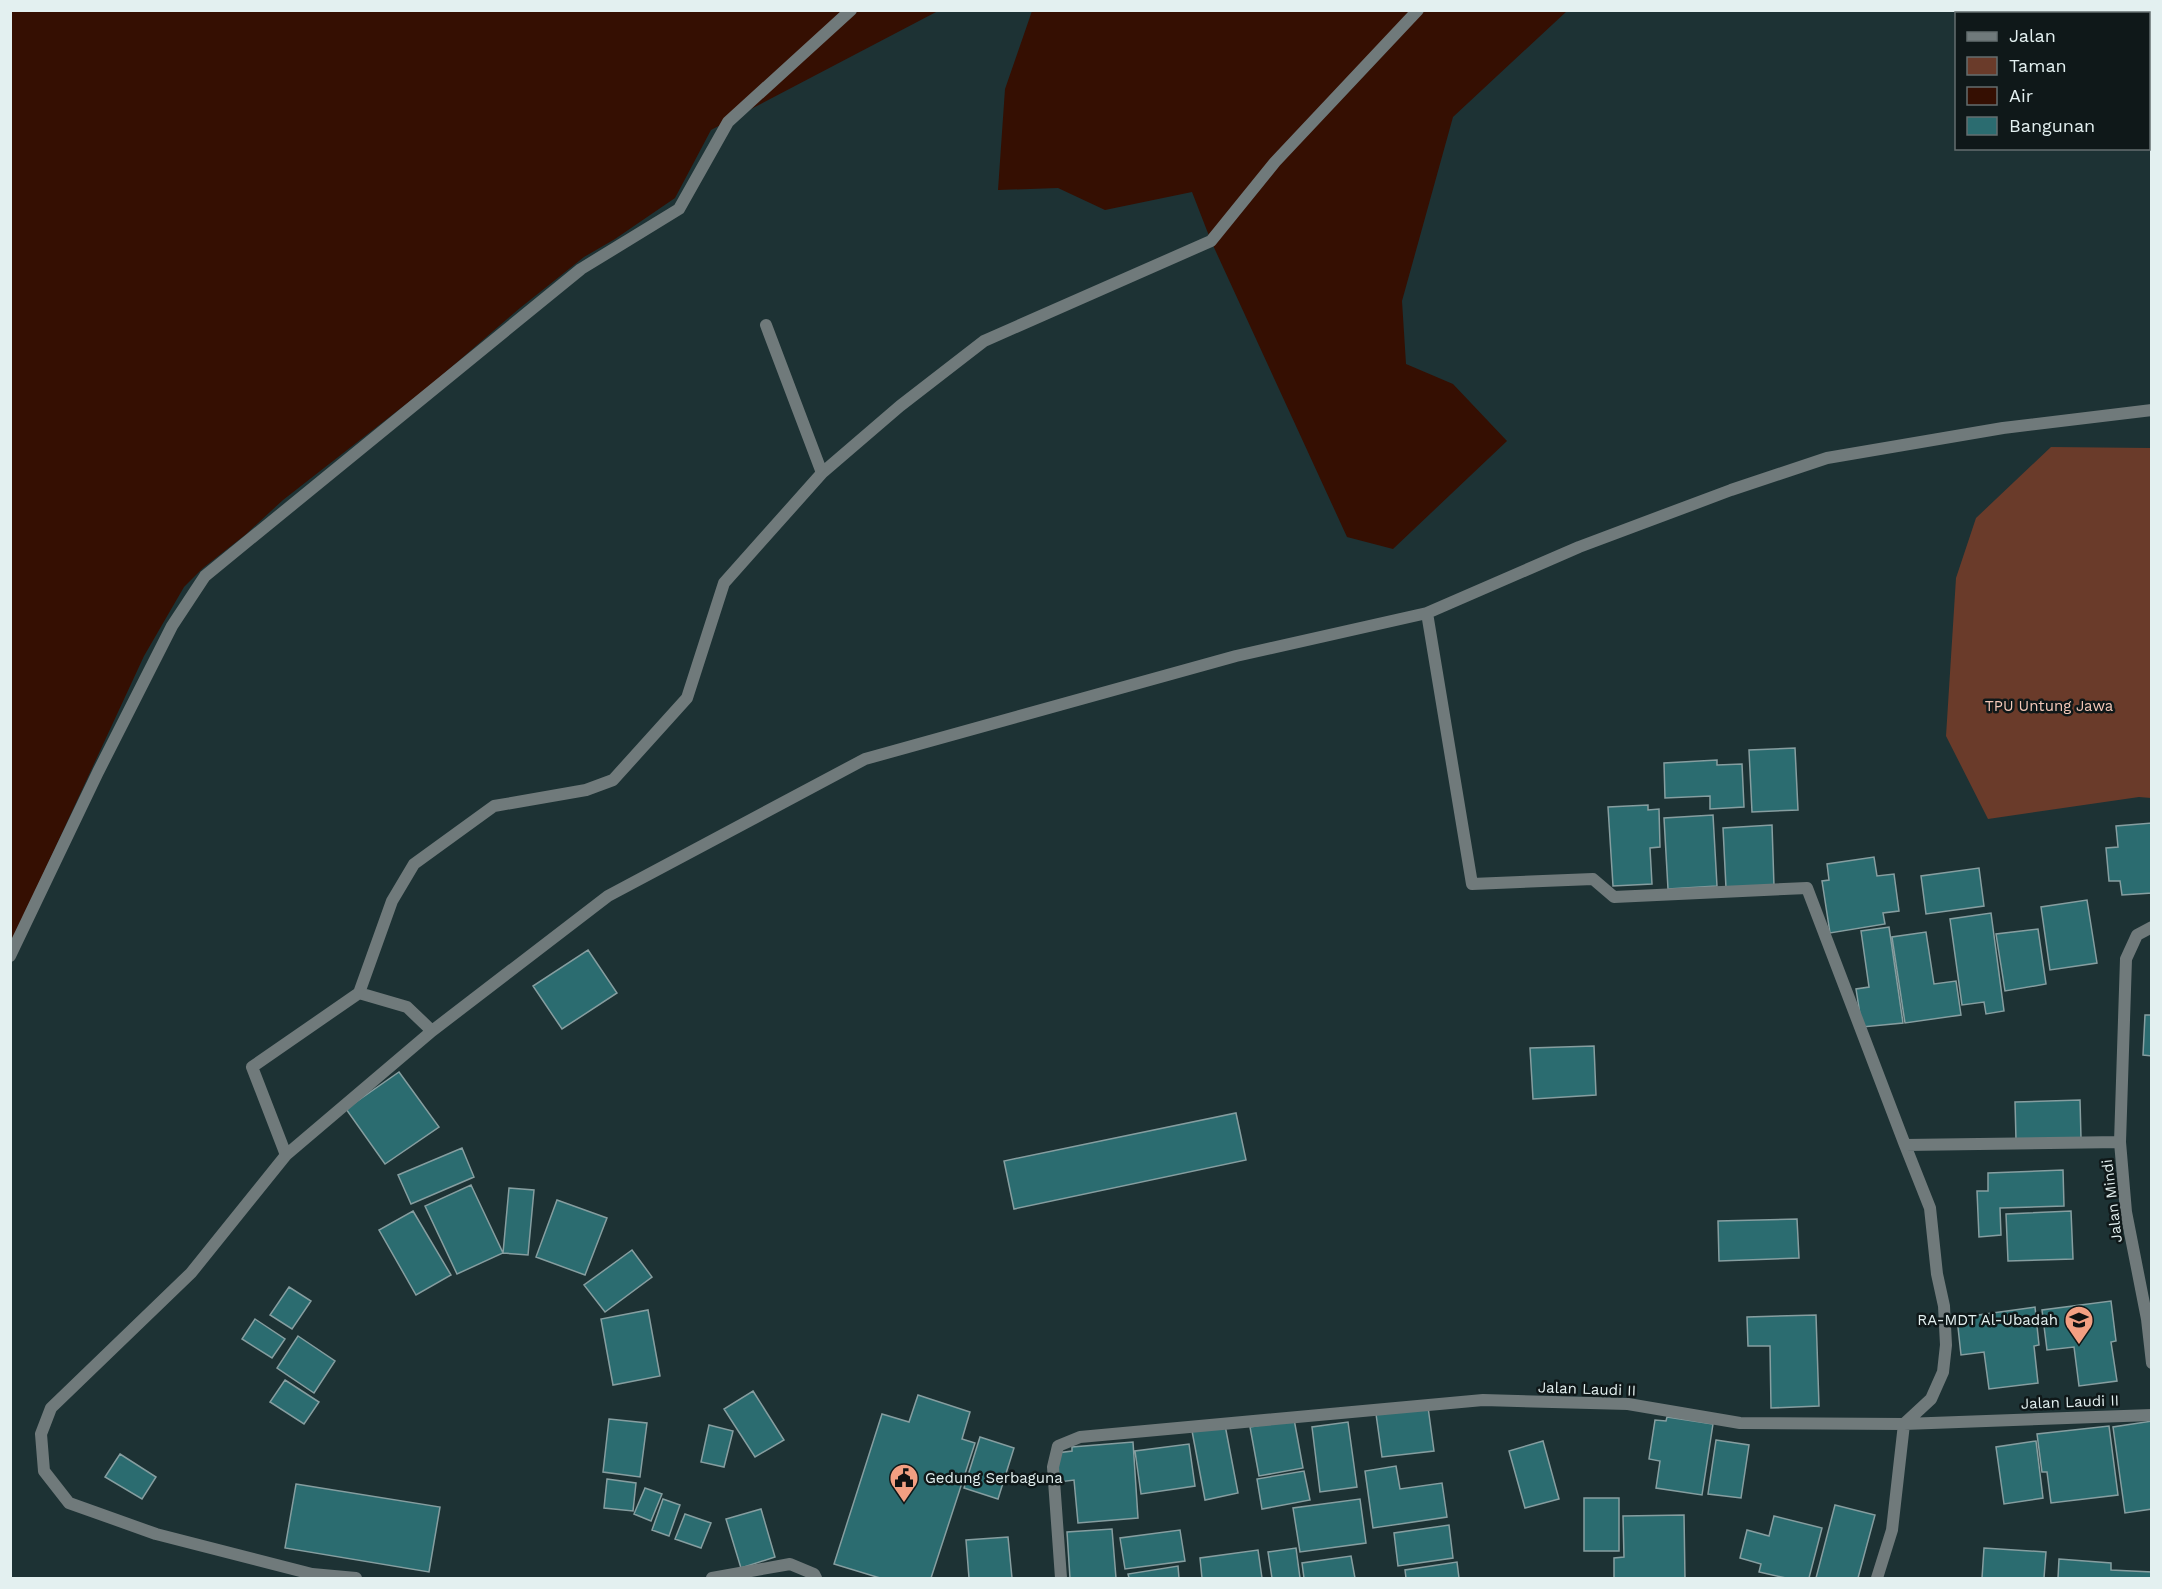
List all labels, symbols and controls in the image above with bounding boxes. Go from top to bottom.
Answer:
legend [1955,12,2150,150]
text: Jalan [2009,25,2056,46]
text: Taman [2009,55,2067,76]
text: Air [2009,85,2033,106]
text: Bangunan [2009,115,2095,136]
park label: TPU Untung Jawa [1985,697,2114,715]
street label: Jalan Mindi [2098,1158,2126,1244]
school or university icon: RA-MDT Al-Ubadah [2063,1304,2095,1346]
place label: RA-MDT Al-Ubadah [1917,1311,2058,1329]
street label: Jalan Laudi II [1538,1378,1636,1400]
street label: Jalan Laudi II [2021,1391,2119,1413]
public building icon: Gedung Serbaguna [888,1462,920,1504]
place label: Gedung Serbaguna [925,1469,1063,1487]

